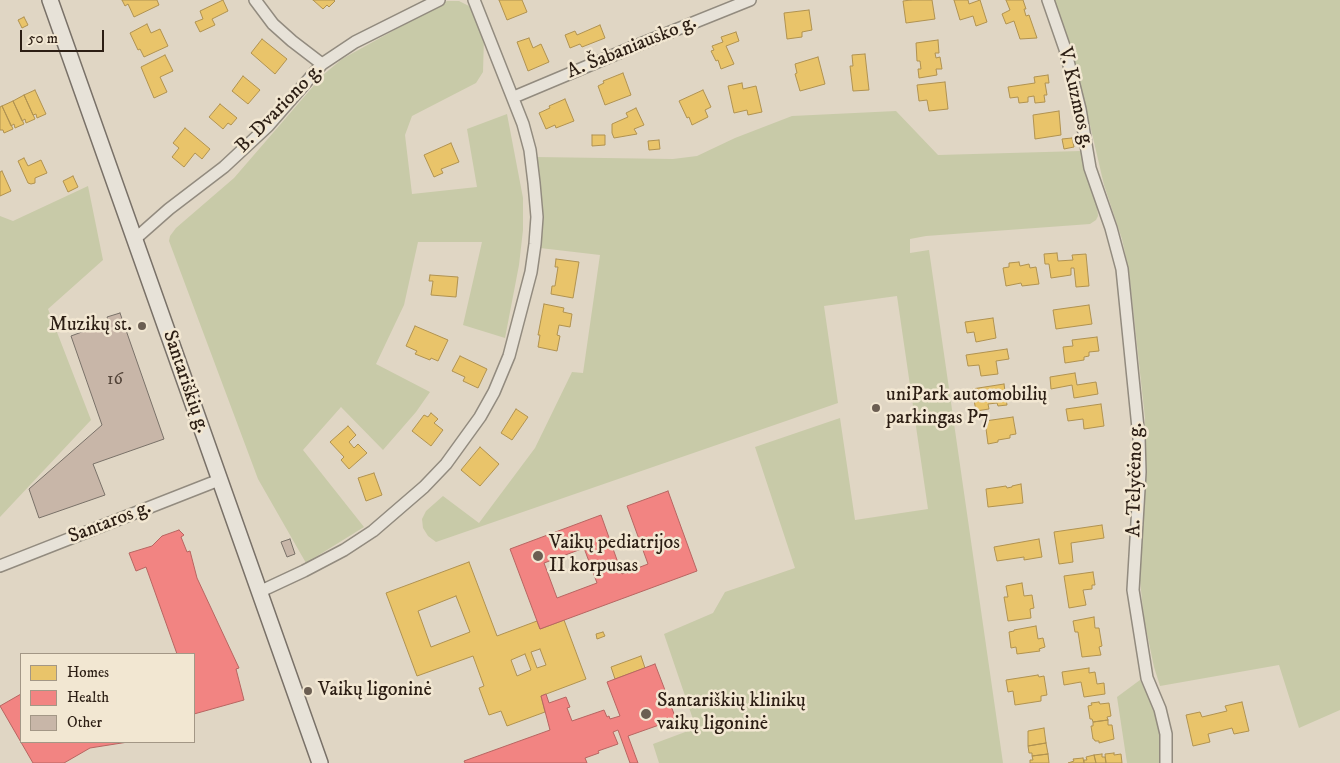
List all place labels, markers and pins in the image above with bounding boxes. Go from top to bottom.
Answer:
place label: Muzikų st. [49,314,132,338]
marker: Muzikų st. [136,320,148,332]
place label: uniPark automobilių parkingas P7 [886,384,1047,431]
marker: uniPark automobilių parkingas P7 [870,402,882,414]
place label: Vaikų pediatrijos II korpusas [549,532,680,579]
marker: Vaikų pediatrijos II korpusas [531,549,545,563]
place label: Vaikų ligoninė [318,679,432,703]
marker: Vaikų ligoninė [302,685,314,697]
place label: Santariškių klinikų vaikų ligoninė [657,690,806,737]
marker: Santariškių klinikų vaikų ligoninė [639,707,653,721]

